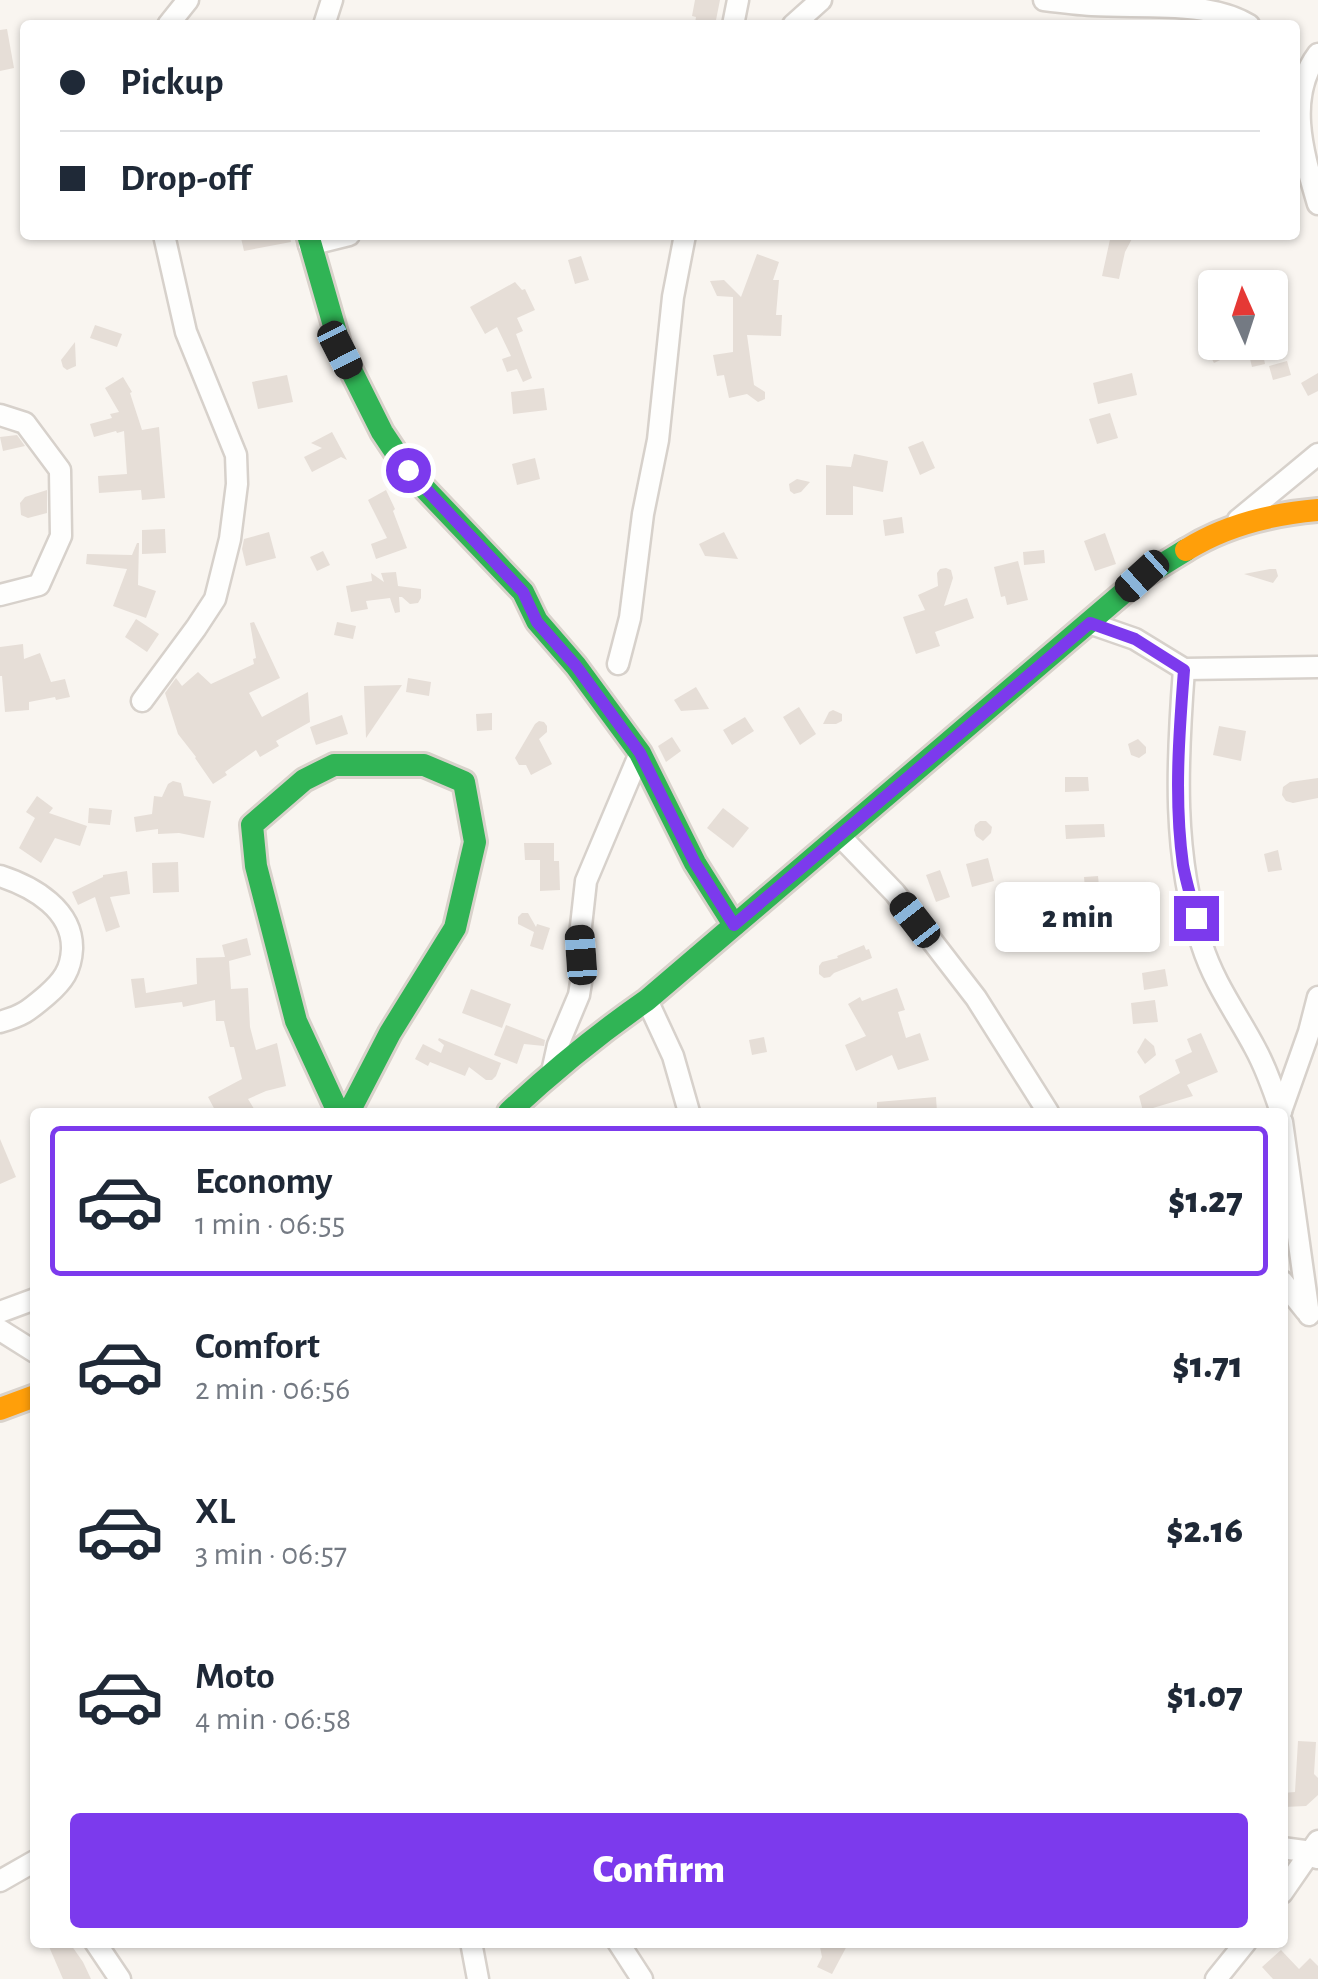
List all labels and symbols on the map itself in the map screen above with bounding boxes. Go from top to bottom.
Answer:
north arrow [1198,270,1288,360]
car [313,316,367,384]
route start [386,448,431,493]
car [1110,545,1174,607]
callout: 2 min [996,883,1161,953]
car [885,887,945,953]
route end [1174,896,1219,941]
car [564,924,598,986]

